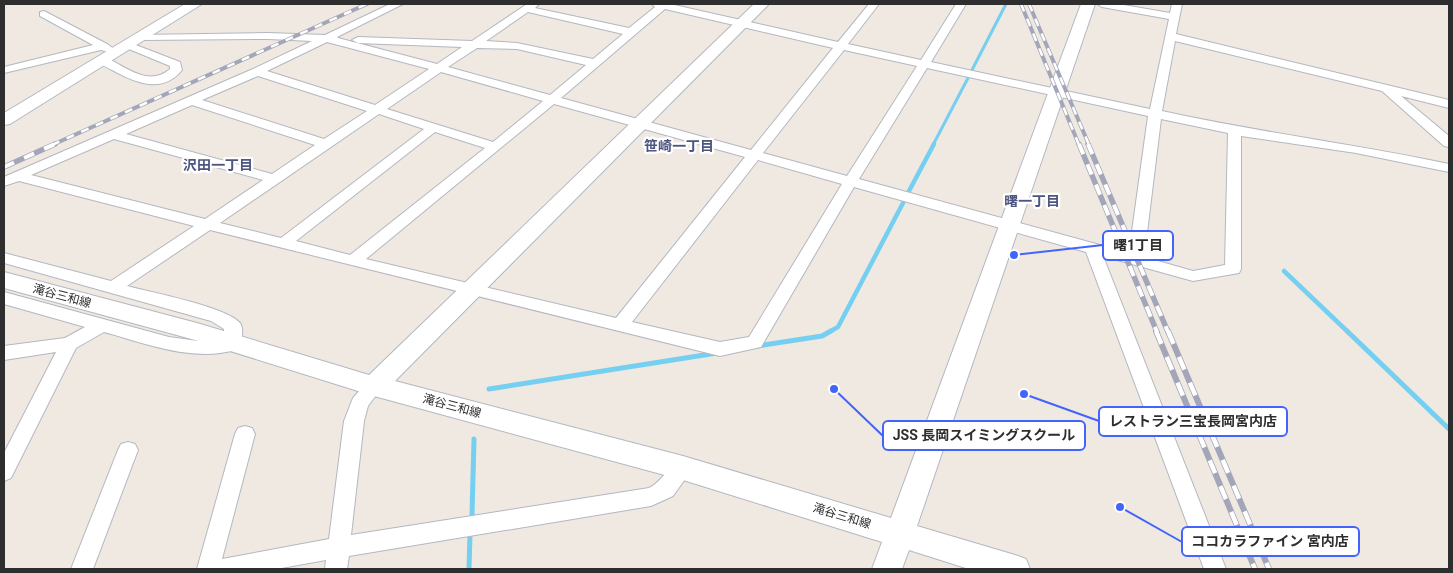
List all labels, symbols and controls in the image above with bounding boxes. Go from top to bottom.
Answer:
district label: 笹崎一丁目 [644,138,714,154]
district label: 沢田一丁目 [183,157,253,173]
district label: 曙一丁目 [1004,193,1060,209]
callout: 曙1丁目 [1103,231,1173,260]
text: 曙1丁目 [1113,237,1163,253]
street label: 滝谷三和線 [31,281,93,311]
street label: 滝谷三和線 [421,391,483,421]
callout: レストラン三宝長岡宮内店 [1099,407,1287,436]
text: レストラン三宝長岡宮内店 [1109,413,1277,429]
callout: JSS 長岡スイミングスクール [883,421,1085,450]
text: JSS 長岡スイミングスクール [893,427,1075,443]
street label: 滝谷三和線 [811,501,873,531]
callout: ココカラファイン 宮内店 [1182,527,1359,556]
text: ココカラファイン 宮内店 [1191,533,1349,549]

